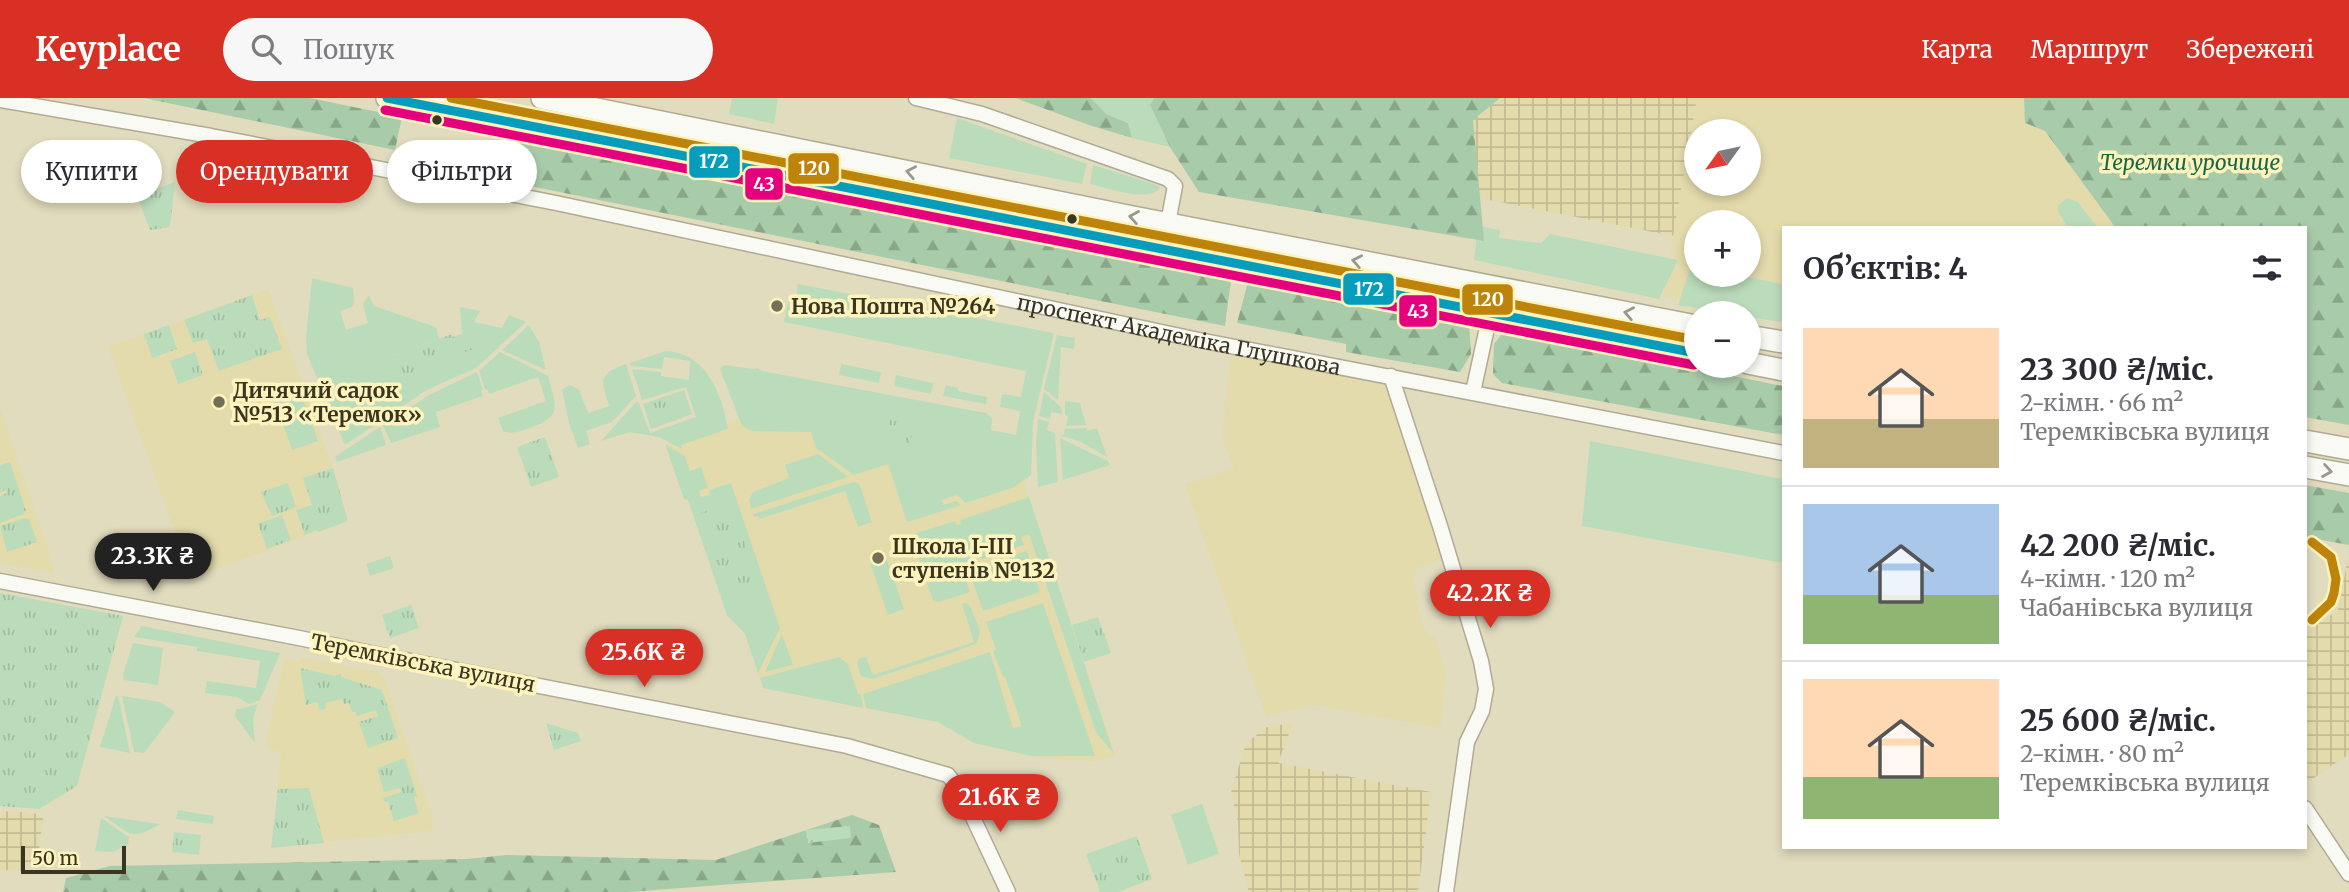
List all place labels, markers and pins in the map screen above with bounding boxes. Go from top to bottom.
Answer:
unlabelled marker [430,113,444,127]
unlabelled marker [1065,212,1079,226]
place label: Нова Пошта №264 [791,293,995,320]
marker: Нова Пошта №264 [769,298,785,314]
place label: Дитячий садок №513 «Теремок» [233,377,422,428]
marker: Дитячий садок №513 «Теремок» [211,394,227,410]
pin: 23.3K ₴ [88,533,218,593]
place label: Школа І-ІІІ ступенів №132 [892,533,1055,584]
marker: Школа І-ІІІ ступенів №132 [870,550,886,566]
pin: 42.2K ₴ [1425,570,1555,630]
pin: 25.6K ₴ [579,630,709,689]
pin: 21.6K ₴ [935,774,1065,834]

